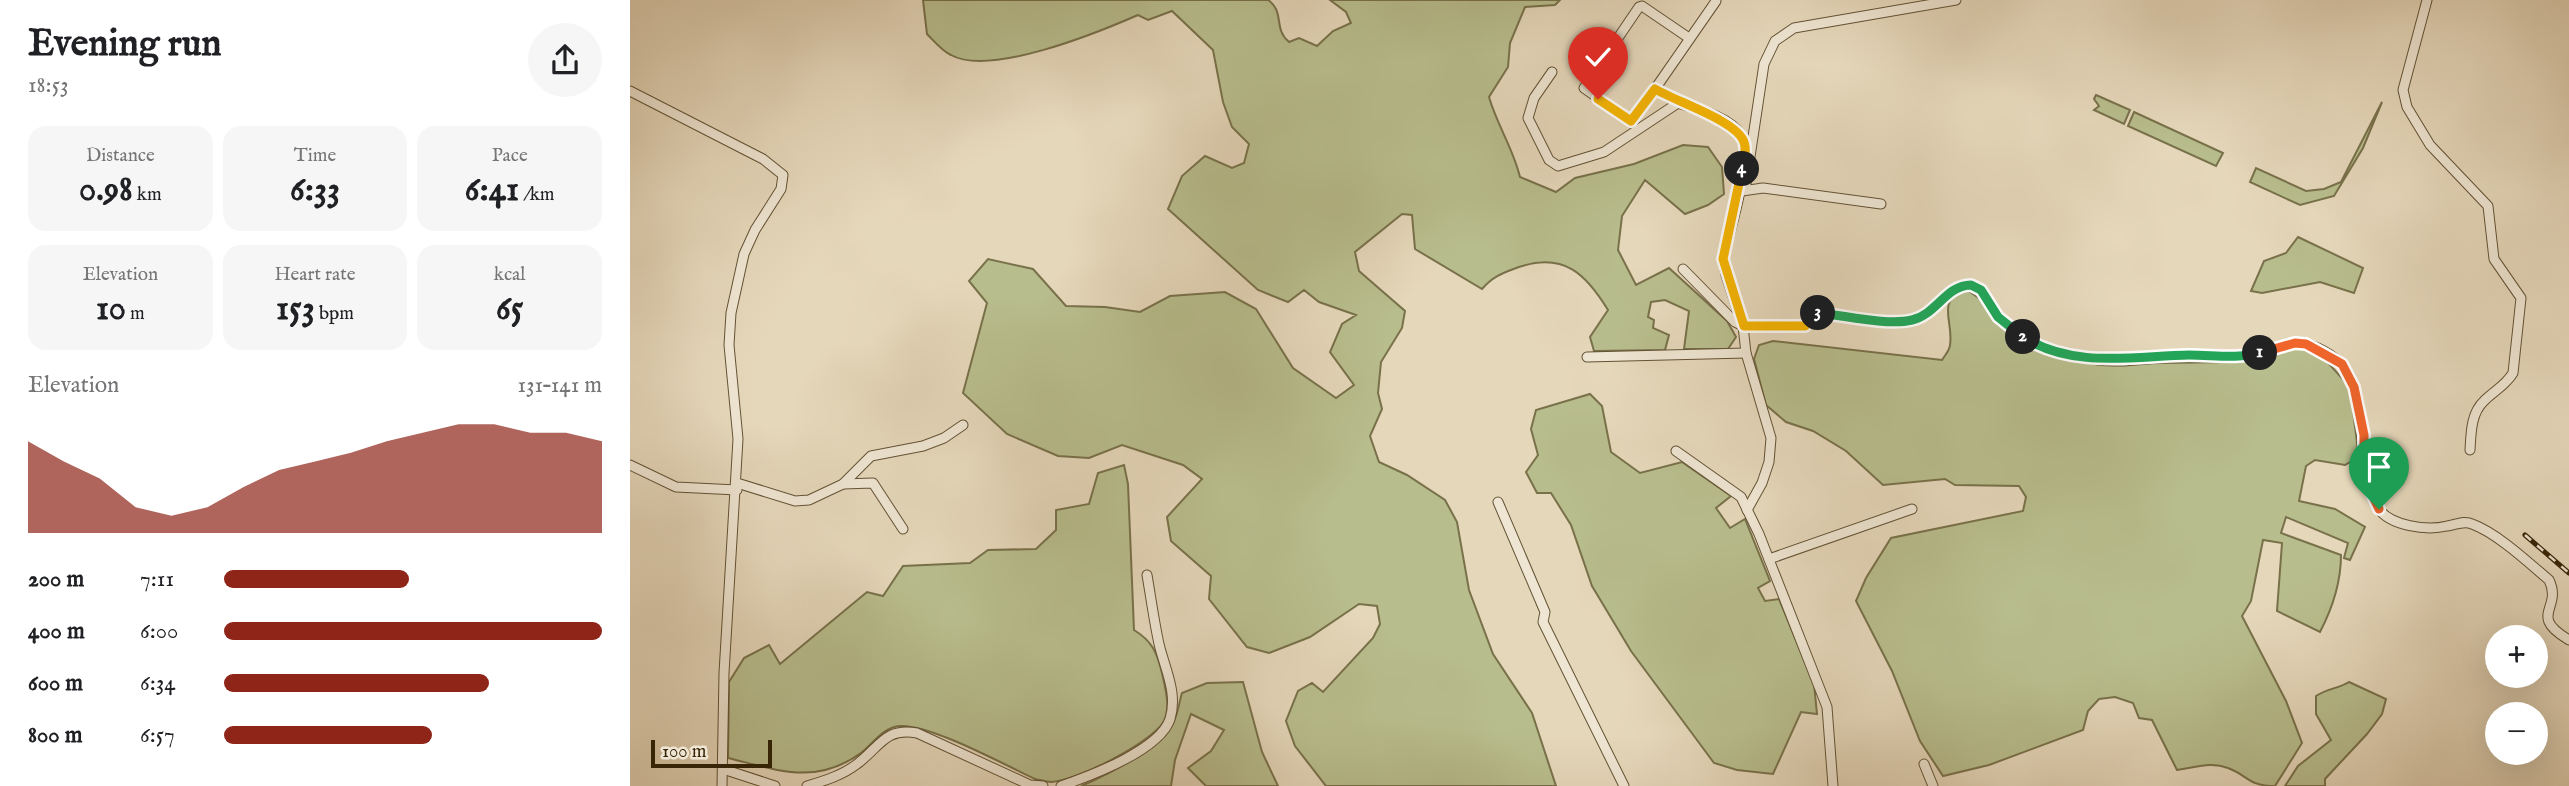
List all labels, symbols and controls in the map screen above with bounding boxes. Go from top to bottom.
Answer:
text: Evening run [28,21,222,69]
button: share [528,23,602,97]
pin [1568,27,1628,99]
icon: check [1579,38,1617,76]
text: 18:53 [28,71,69,100]
text: Distance [86,144,155,168]
text: Time [294,144,336,168]
text: Pace [492,144,528,168]
pin: 4 [1724,152,1760,186]
text: 4 [1737,156,1746,180]
text: 0.98 [79,168,133,213]
text: 6:33 [290,168,340,213]
text: 6:41 [465,168,519,213]
text: km [133,183,162,207]
text: /km [519,183,555,207]
text: Elevation [83,263,158,287]
text: Heart rate [274,263,356,287]
text: kcal [494,263,526,287]
text: 10 [96,287,126,332]
text: 153 [276,287,315,332]
text: 65 [496,287,523,332]
pin: 3 [1800,296,1836,330]
text: 3 [1814,300,1821,324]
text: m [126,302,145,326]
text: bpm [315,302,354,326]
pin: 2 [2006,320,2040,354]
text: 2 [2018,324,2027,348]
pin: 1 [2242,336,2278,370]
text: 1 [2256,340,2263,364]
text: Elevation [28,371,119,400]
text: 131–141 m [517,371,602,400]
pin [2349,437,2409,509]
icon: arrive [2360,448,2398,486]
text: 200 m [28,565,84,594]
text: 7:11 [140,565,174,594]
text: 400 m [28,617,85,646]
text: 6:00 [140,617,178,646]
map controls [2485,625,2548,765]
button: + [2485,625,2548,688]
text: 600 m [28,669,83,698]
text: 6:34 [140,669,176,698]
button: − [2485,702,2548,765]
text: 800 m [28,721,82,750]
text: 6:57 [140,721,175,750]
scale bar [651,737,772,769]
text: 100 m [662,740,706,764]

